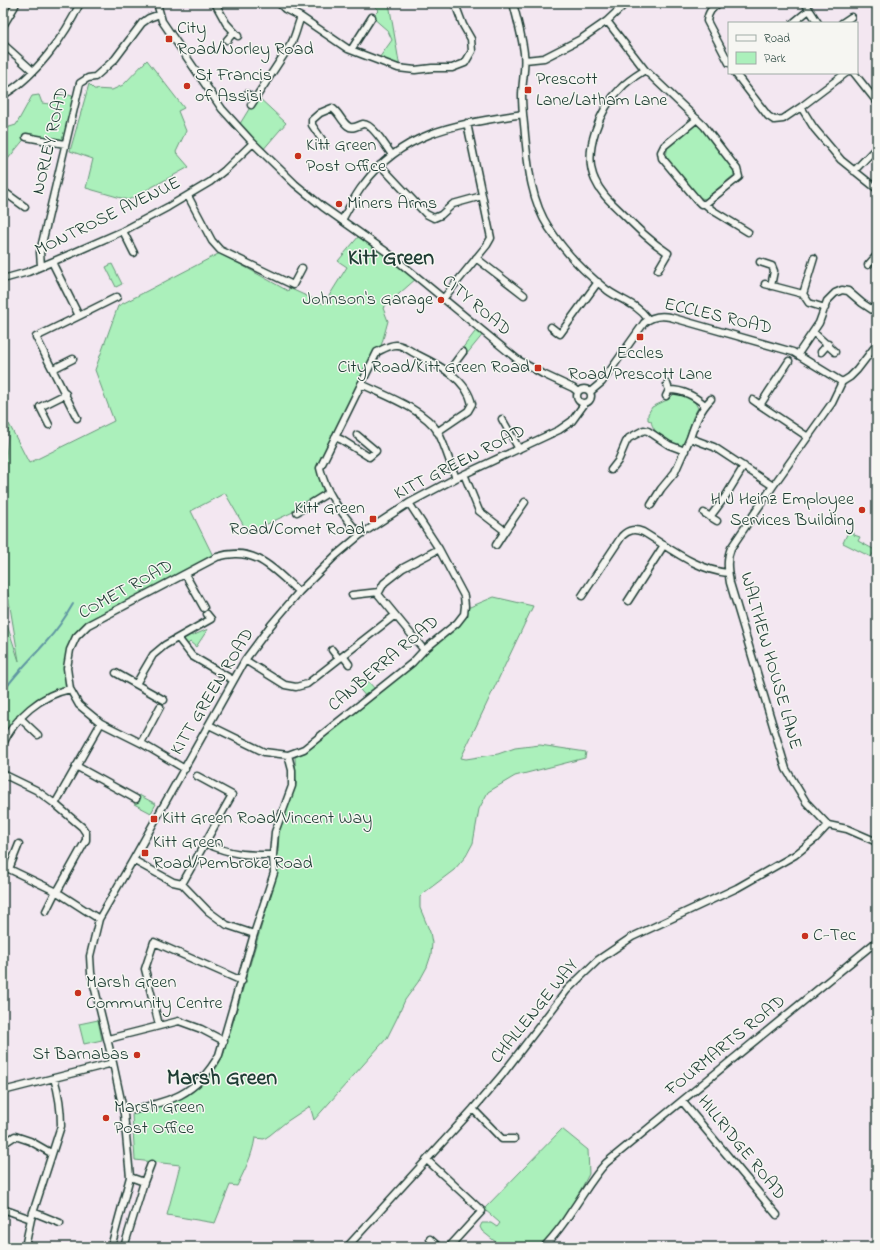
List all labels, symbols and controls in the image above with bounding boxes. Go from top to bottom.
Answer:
place label: City Road/Norley Road [177,16,314,63]
legend [728,22,858,74]
text: Road [764,30,790,48]
marker: City Road/Norley Road [164,34,174,44]
text: Park [764,50,786,68]
place label: St Francis of Assisi [195,63,272,110]
place label: Prescott Lane/Latham Lane [536,67,668,114]
marker: St Francis of Assisi [182,81,192,91]
street label: NORLEY ROAD [26,85,76,197]
marker: Prescott Lane/Latham Lane [523,85,533,95]
place label: Kitt Green Post Office [306,133,387,180]
marker: Kitt Green Post Office [293,151,303,161]
street label: MONTROSE AVENUE [31,170,185,264]
place label: Miners Arms [347,191,437,217]
marker: Miners Arms [334,199,344,209]
district label: Kitt Green [348,243,434,275]
street label: CITY ROAD [436,269,516,343]
place label: Johnson's Garage [303,287,434,314]
street label: ECCLES ROAD [661,292,775,342]
marker: Johnson's Garage [436,295,446,305]
marker: Eccles Road/Prescott Lane [635,332,645,342]
place label: Eccles Road/Prescott Lane [568,341,713,388]
place label: City Road/Kitt Green Road [338,355,530,381]
marker: City Road/Kitt Green Road [533,363,543,373]
street label: KITT GREEN ROAD [390,419,530,507]
place label: H J Heinz Employee Services Building [710,487,855,535]
place label: Kitt Green Road/Comet Road [229,496,365,543]
marker: H J Heinz Employee Services Building [857,505,867,515]
marker: Kitt Green Road/Comet Road [368,514,378,524]
street label: COMET ROAD [74,553,178,627]
street label: WALTHEW HOUSE LANE [732,569,808,753]
street label: CANBERRA ROAD [323,610,445,718]
street label: KITT GREEN ROAD [165,624,261,760]
place label: Kitt Green Road/Vincent Way [162,806,372,832]
marker: Kitt Green Road/Vincent Way [149,814,159,824]
place label: Kitt Green Road/Pembroke Road [153,830,313,877]
marker: Kitt Green Road/Pembroke Road [140,848,150,858]
place label: C-Tec [813,923,856,949]
marker: C-Tec [800,931,810,941]
street label: CHALLENGE WAY [485,954,586,1070]
place label: Marsh Green Community Centre [86,970,224,1017]
marker: Marsh Green Community Centre [73,988,83,998]
street label: FOURMARTS ROAD [660,989,792,1103]
place label: St Barnabas [33,1042,129,1068]
marker: St Barnabas [132,1050,142,1060]
district label: Marsh Green [167,1063,277,1095]
street label: HILLRIDGE ROAD [691,1090,791,1206]
place label: Marsh Green Post Office [114,1095,204,1142]
marker: Marsh Green Post Office [101,1113,111,1123]

